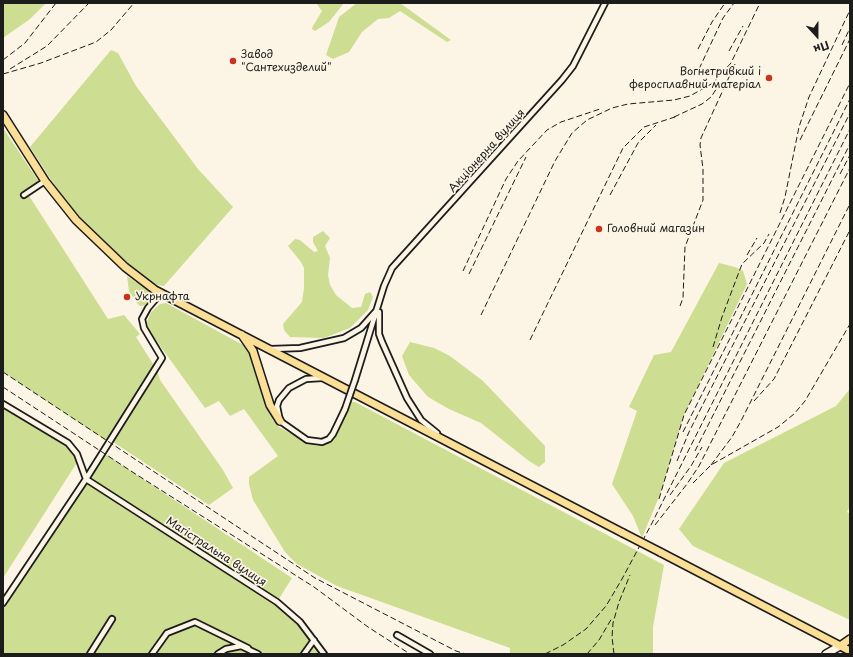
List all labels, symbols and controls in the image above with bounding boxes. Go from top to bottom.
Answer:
north arrow [797,16,837,56]
text: Пн [811,37,832,58]
place label: Завод "Сантехизделий" [241,48,332,74]
marker: Завод "Сантехизделий" [228,56,238,66]
place label: Вогнетривкий і феросплавний матеріал [629,65,761,91]
marker: Вогнетривкий і феросплавний матеріал [764,73,774,83]
street label: Акціонерна вулиця [446,107,528,195]
place label: Головний магазин [607,222,705,236]
marker: Головний магазин [594,224,604,234]
place label: Укрнафта [135,290,190,304]
marker: Укрнафта [122,292,132,302]
street label: Магістральна вулиця [163,515,269,589]

